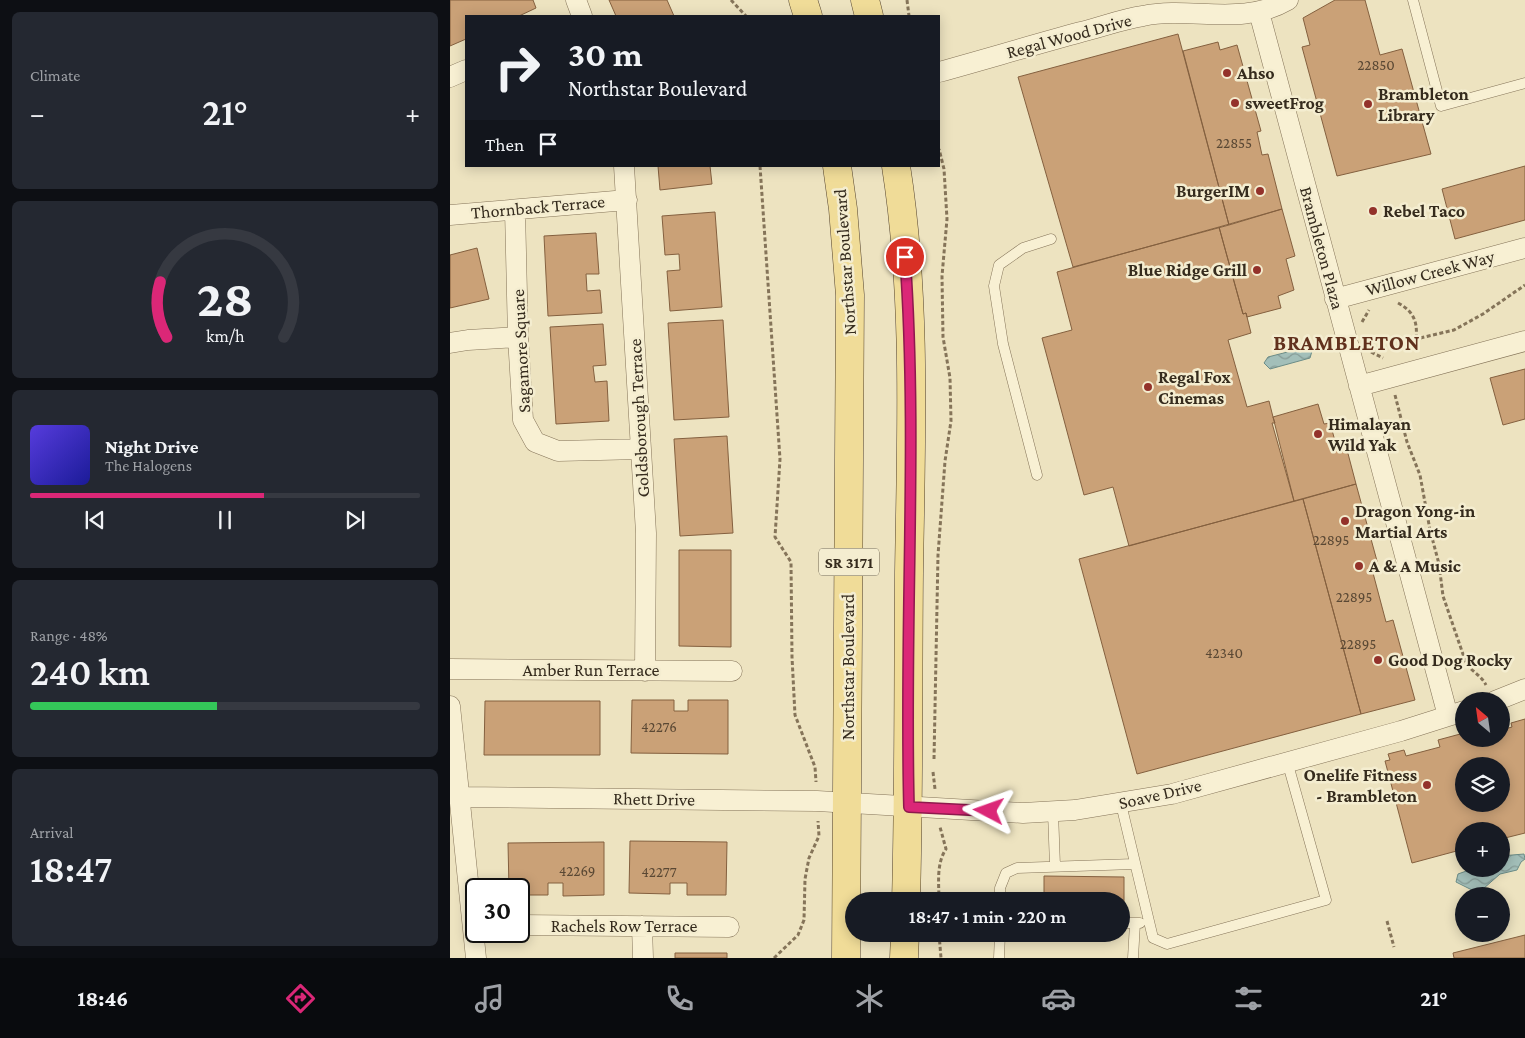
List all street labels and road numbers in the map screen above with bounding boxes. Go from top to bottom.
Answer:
street label: Regal Wood Drive [1004,10,1134,62]
street label: Brambleton Plaza [1296,184,1348,312]
street label: Northstar Boulevard [830,188,860,336]
street label: Thornback Terrace [470,191,606,223]
street label: Willow Creek Way [1363,246,1497,300]
street label: Sagamore Square [508,289,534,413]
street label: Goldsborough Terrace [625,338,653,498]
road number: SR 3171 [819,548,879,576]
street label: Northstar Boulevard [838,593,858,740]
street label: Amber Run Terrace [522,660,660,680]
street label: Soave Drive [1117,775,1203,813]
street label: Rhett Drive [613,788,695,810]
street label: Rachels Row Terrace [551,916,697,936]

